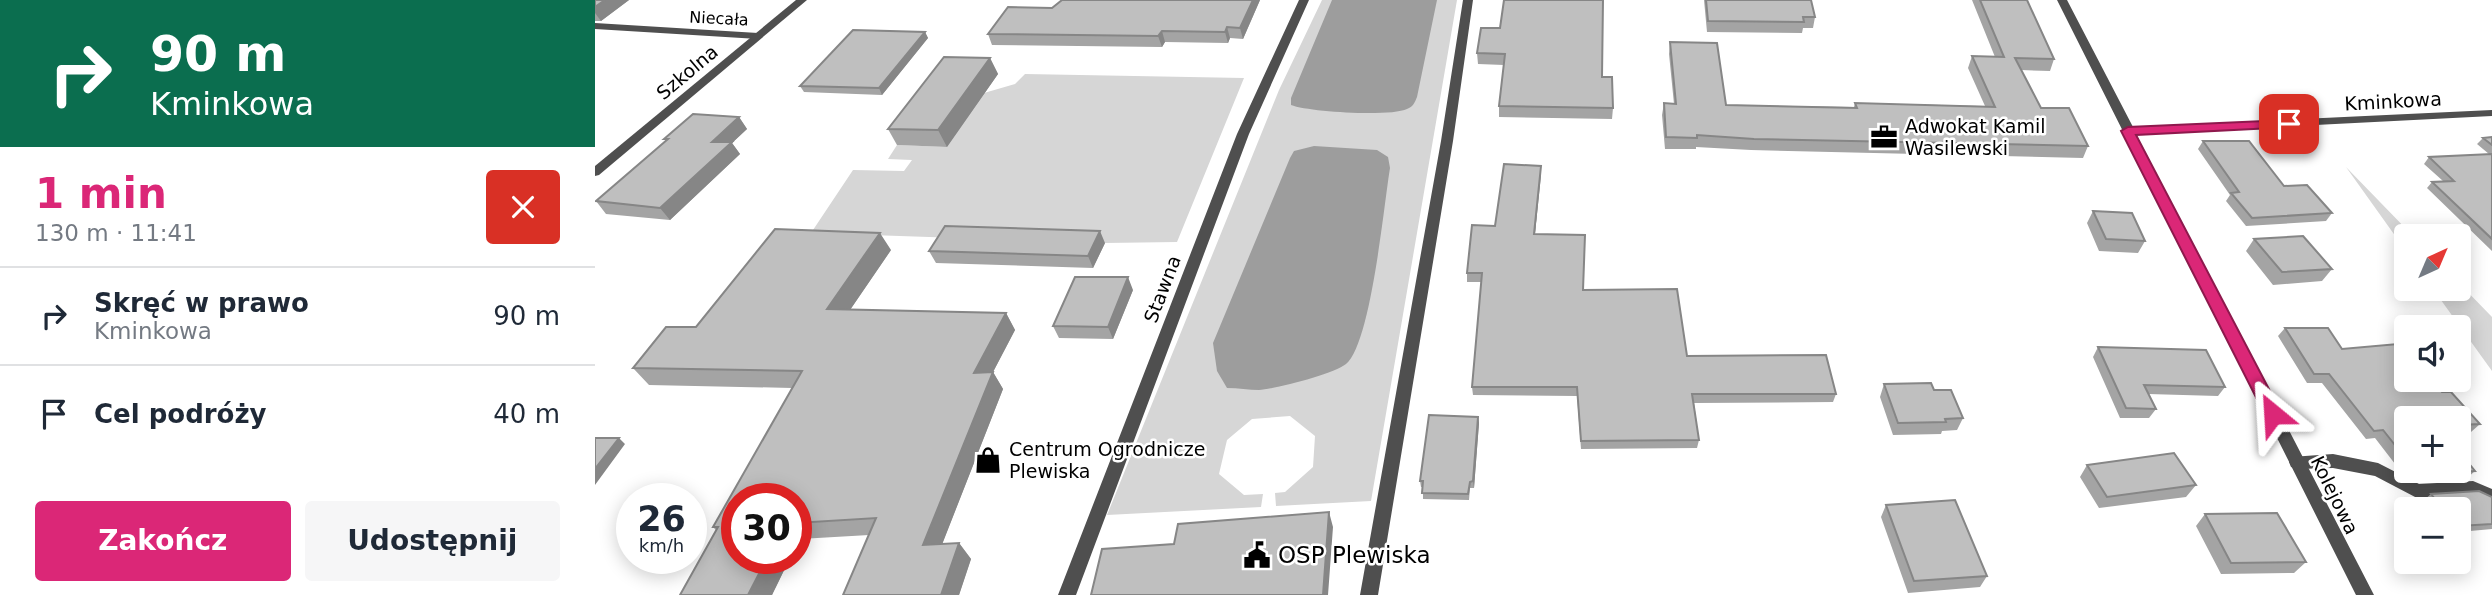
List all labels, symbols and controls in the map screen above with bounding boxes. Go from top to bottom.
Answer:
street label: Niecała [689,7,749,30]
text: 90 m [150,26,286,83]
icon: right [35,28,126,119]
street label: Szkolna [652,40,722,104]
text: Kminkowa [150,85,314,123]
street label: Kminkowa [2344,87,2442,115]
pin [2259,94,2319,154]
icon: arrive [2270,105,2308,143]
place label: Adwokat Kamil Wasilewski [1905,115,2046,159]
office icon: Adwokat Kamil Wasilewski [1869,122,1899,152]
text: 1 min [35,169,167,218]
button: close [486,170,560,244]
text: 130 m · 11:41 [35,220,197,246]
north arrow [2394,224,2471,301]
map controls [2394,224,2471,574]
street label: Stawna [1139,252,1185,326]
text: Skręć w prawo [94,288,309,318]
icon: right [35,297,73,335]
text: 90 m [493,301,560,331]
button: sound [2394,315,2471,392]
text: Kminkowa [94,318,212,344]
position arrow [2236,377,2310,451]
icon: arrive [35,395,73,433]
text: Cel podróży [94,399,267,429]
text: 40 m [493,399,560,429]
button: + [2394,406,2471,483]
place label: Centrum Ogrodnicze Plewiska [1009,438,1205,482]
shop icon: Centrum Ogrodnicze Plewiska [973,445,1003,475]
street label: Kolejowa [2307,452,2363,538]
speed limit sign: 30 [721,483,812,574]
button: − [2394,497,2471,574]
text: 26 [637,499,686,539]
button: Zakończ [35,501,291,581]
button: Udostępnij [305,501,560,581]
text: km/h [639,535,684,556]
public building icon: OSP Plewiska [1242,540,1272,570]
place label: OSP Plewiska [1278,542,1431,568]

